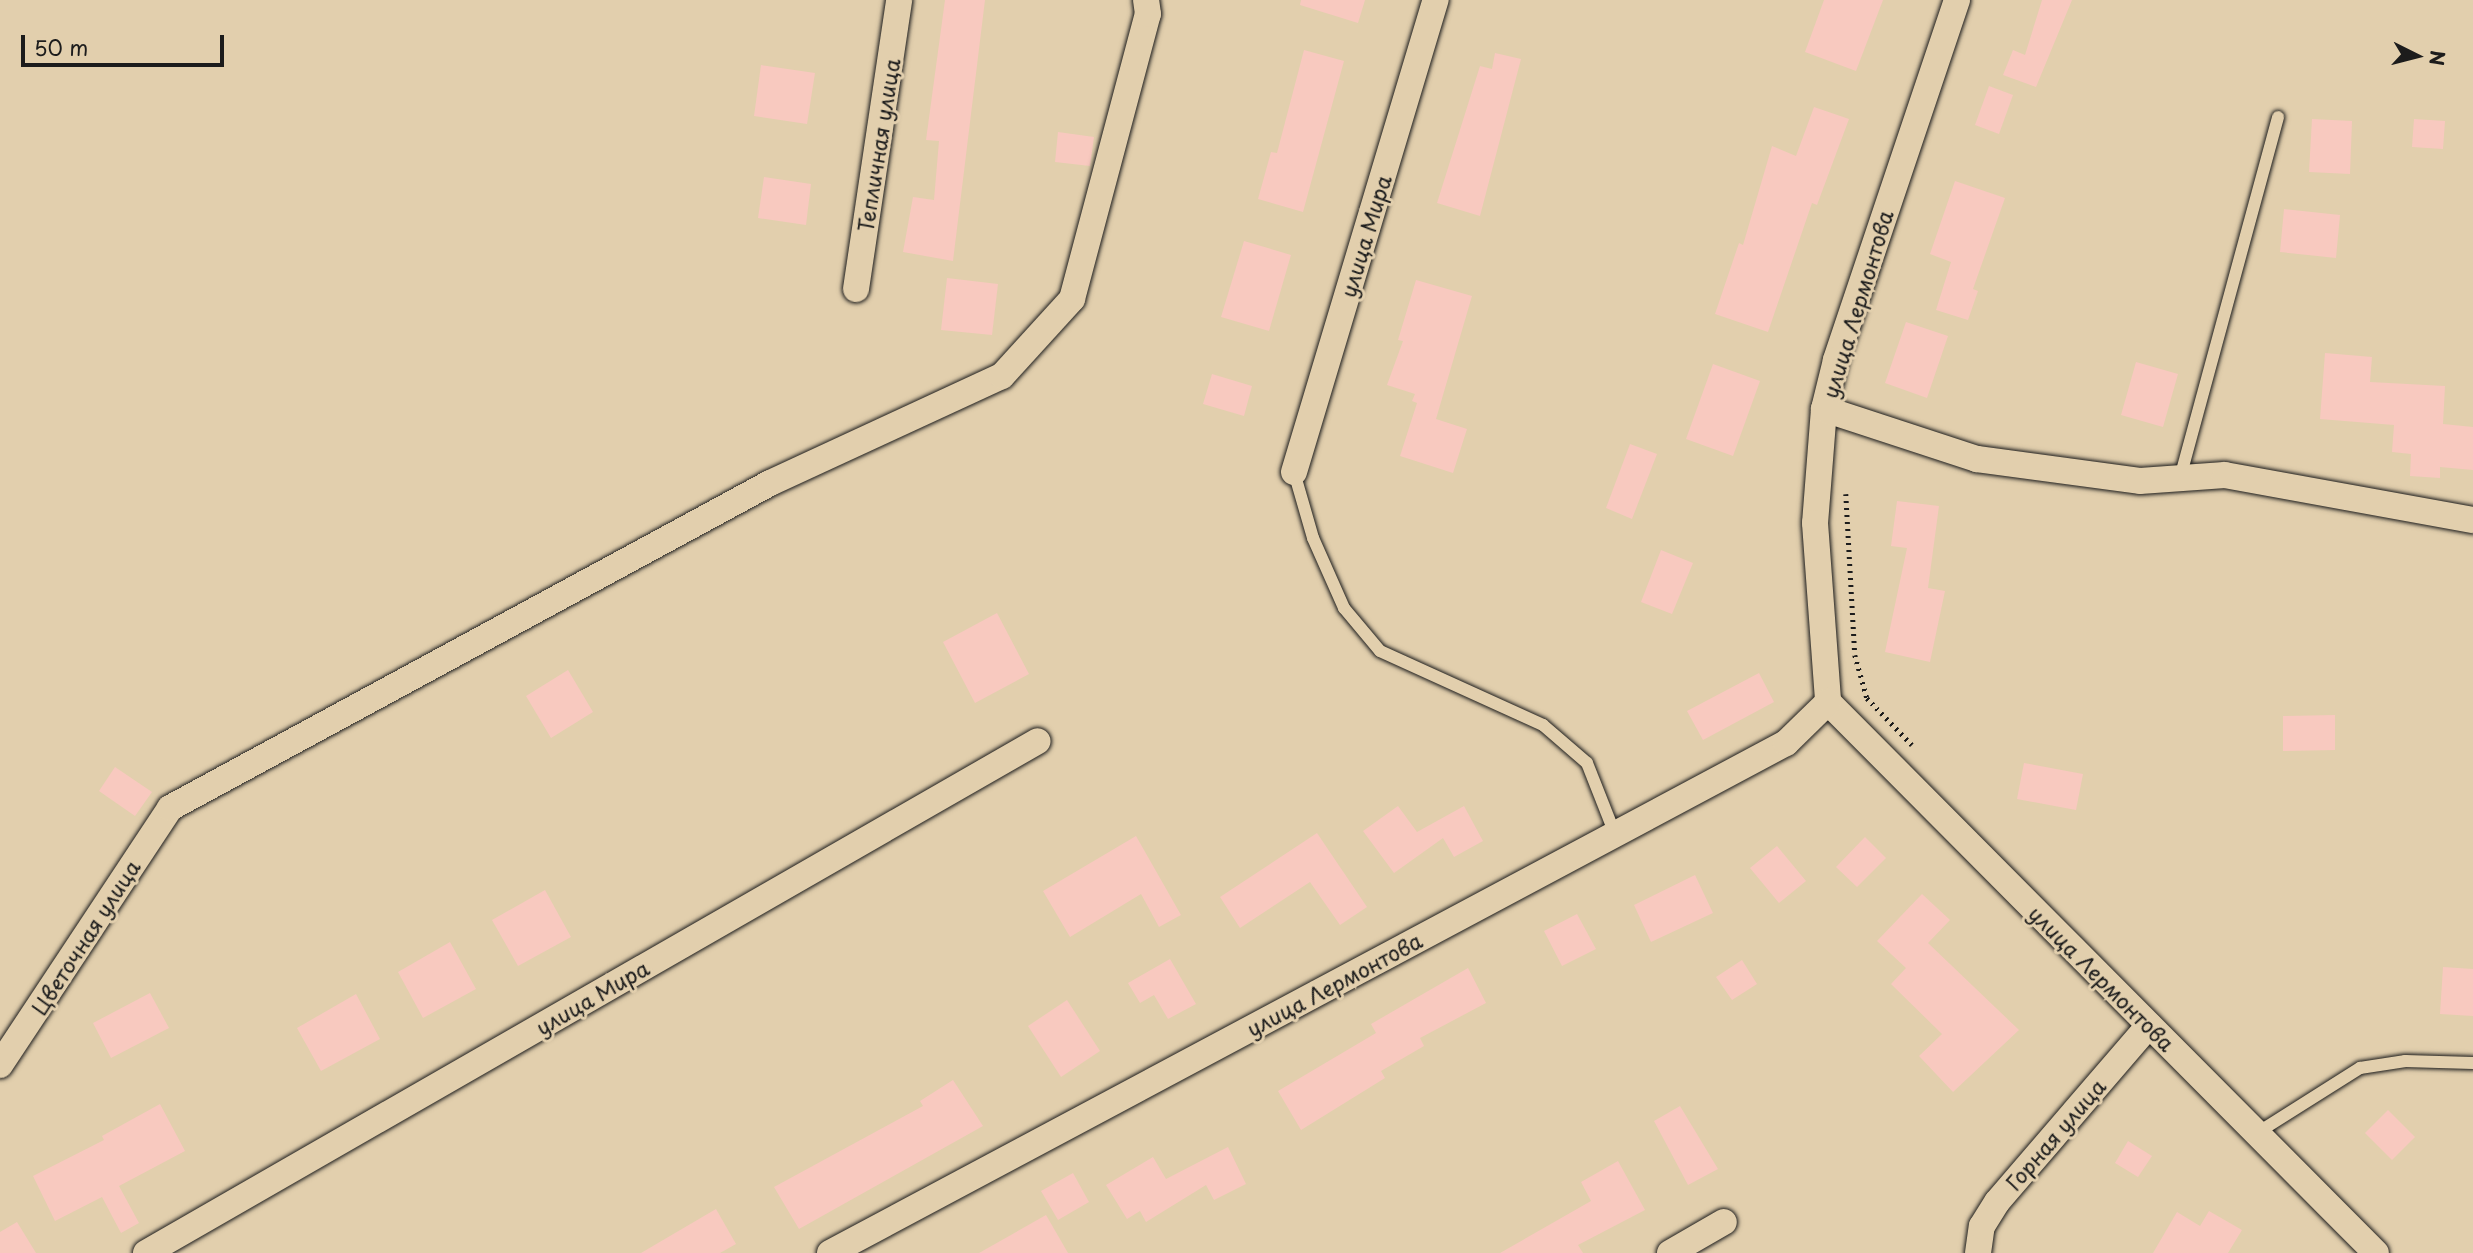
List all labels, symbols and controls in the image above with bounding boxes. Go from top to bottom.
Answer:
scale bar [24,21,228,65]
north arrow [2382,21,2452,91]
text: 50 m [34,31,88,63]
text: N [2423,49,2453,67]
street label: Тепличная улица [852,56,904,234]
street label: улица Мира [1334,171,1396,301]
street label: улица Лермонтова [1816,206,1898,402]
street label: Цветочная улица [25,854,145,1020]
street label: улица Лермонтова [2024,900,2180,1056]
street label: улица Лермонтова [1241,927,1427,1041]
street label: улица Мира [530,954,654,1040]
street label: Горная улица [2000,1073,2110,1195]

